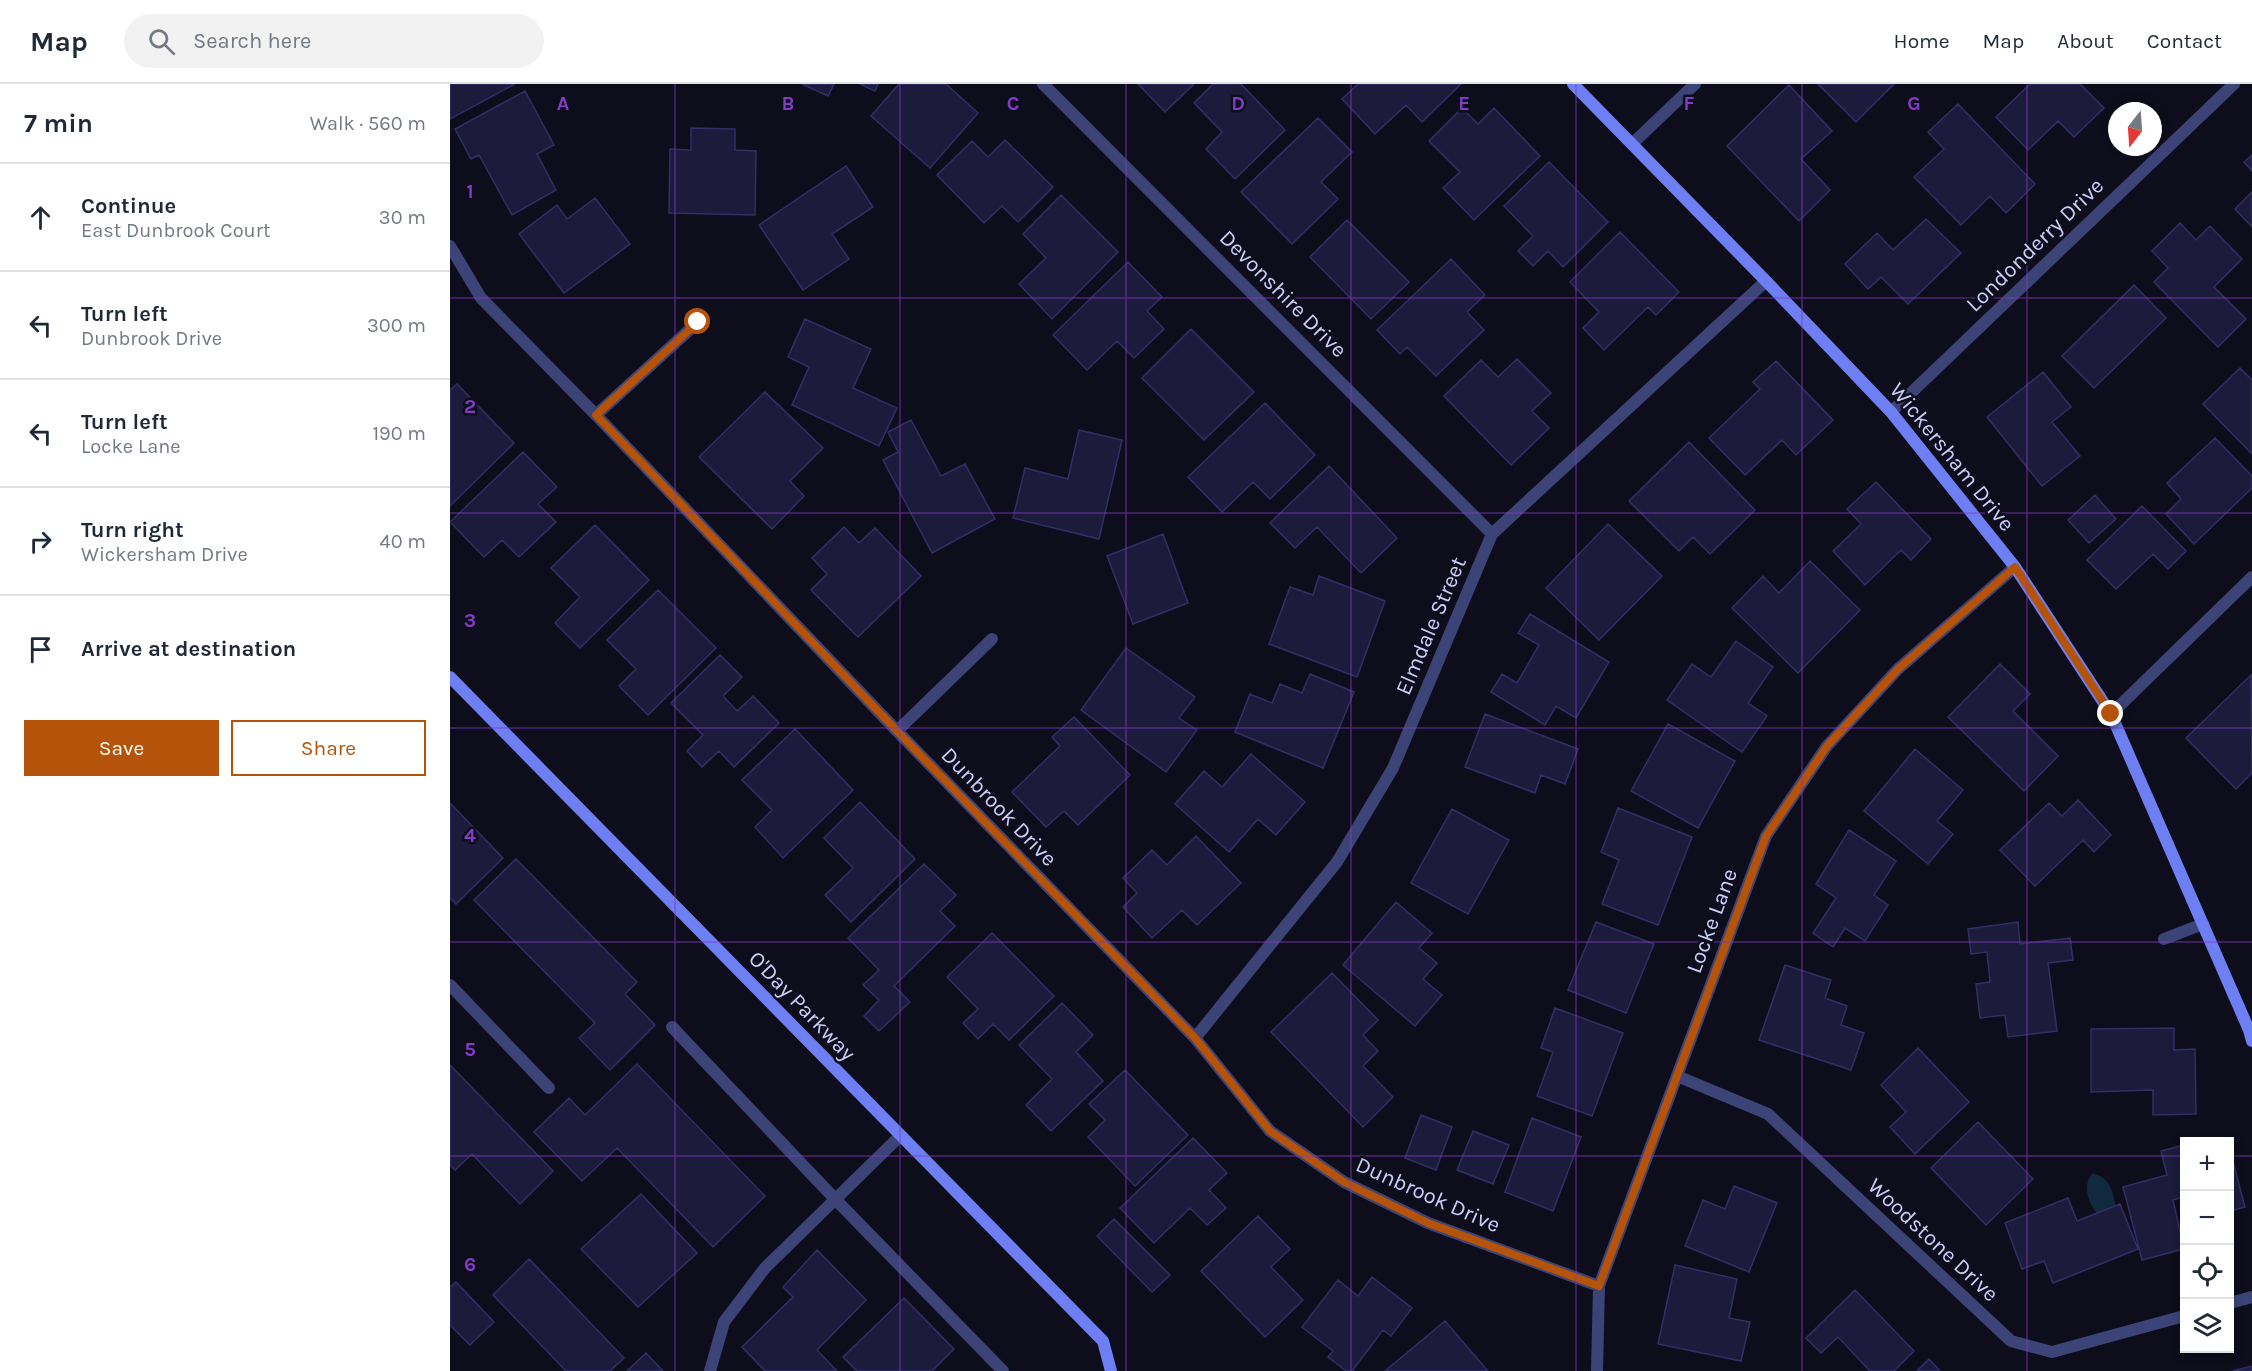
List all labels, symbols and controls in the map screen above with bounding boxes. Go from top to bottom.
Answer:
search box [124,14,544,68]
text: Map [30,25,88,58]
icon: search [145,25,178,58]
text: Search here [193,28,311,54]
text: Home [1894,29,1950,53]
text: Map [1983,29,2024,53]
text: About [2057,29,2114,53]
text: Contact [2147,29,2222,53]
text: A [557,92,570,115]
text: B [782,92,794,115]
text: C [1007,92,1019,115]
text: D [1231,92,1245,115]
text: E [1458,92,1470,115]
text: F [1684,92,1695,115]
text: G [1907,92,1921,115]
north arrow [2108,102,2162,156]
text: 7 min [24,108,93,139]
text: Walk · 560 m [310,112,426,135]
street label: Londonderry Drive [1961,173,2109,317]
text: 1 [466,180,474,203]
text: Continue [81,193,176,219]
icon: ahead [24,201,57,234]
text: 30 m [379,206,426,229]
text: East Dunbrook Court [81,219,270,242]
street label: Devonshire Drive [1214,225,1352,363]
text: Turn left [81,301,168,327]
route start [684,308,710,334]
icon: left [24,309,57,342]
text: 300 m [367,314,426,337]
text: Dunbrook Drive [81,327,222,350]
street label: Wickersham Drive [1884,378,2020,536]
text: 2 [464,395,476,418]
text: Turn left [81,409,168,435]
icon: left [24,417,57,450]
text: 190 m [372,422,426,445]
text: Locke Lane [81,435,181,458]
text: Turn right [81,517,184,543]
icon: right [24,525,57,558]
text: 40 m [380,530,426,553]
text: Wickersham Drive [81,543,248,566]
street label: Elmdale Street [1390,553,1472,699]
text: 3 [464,609,476,632]
icon: arrive [24,633,57,666]
text: Arrive at destination [81,636,296,662]
route end [2097,700,2123,726]
button: Save [24,720,219,776]
button: Share [231,720,426,776]
street label: Dunbrook Drive [936,742,1062,872]
text: 4 [464,824,476,847]
street label: Locke Lane [1681,865,1743,977]
street label: O'Day Parkway [743,946,861,1066]
text: 5 [464,1038,476,1061]
map controls [2180,1137,2234,1353]
button: + [2180,1137,2234,1191]
street label: Dunbrook Drive [1352,1152,1504,1238]
street label: Woodstone Drive [1862,1173,2004,1307]
button: − [2180,1191,2234,1245]
button: locate [2180,1245,2234,1299]
text: 6 [464,1253,476,1276]
button: layers [2180,1299,2234,1353]

